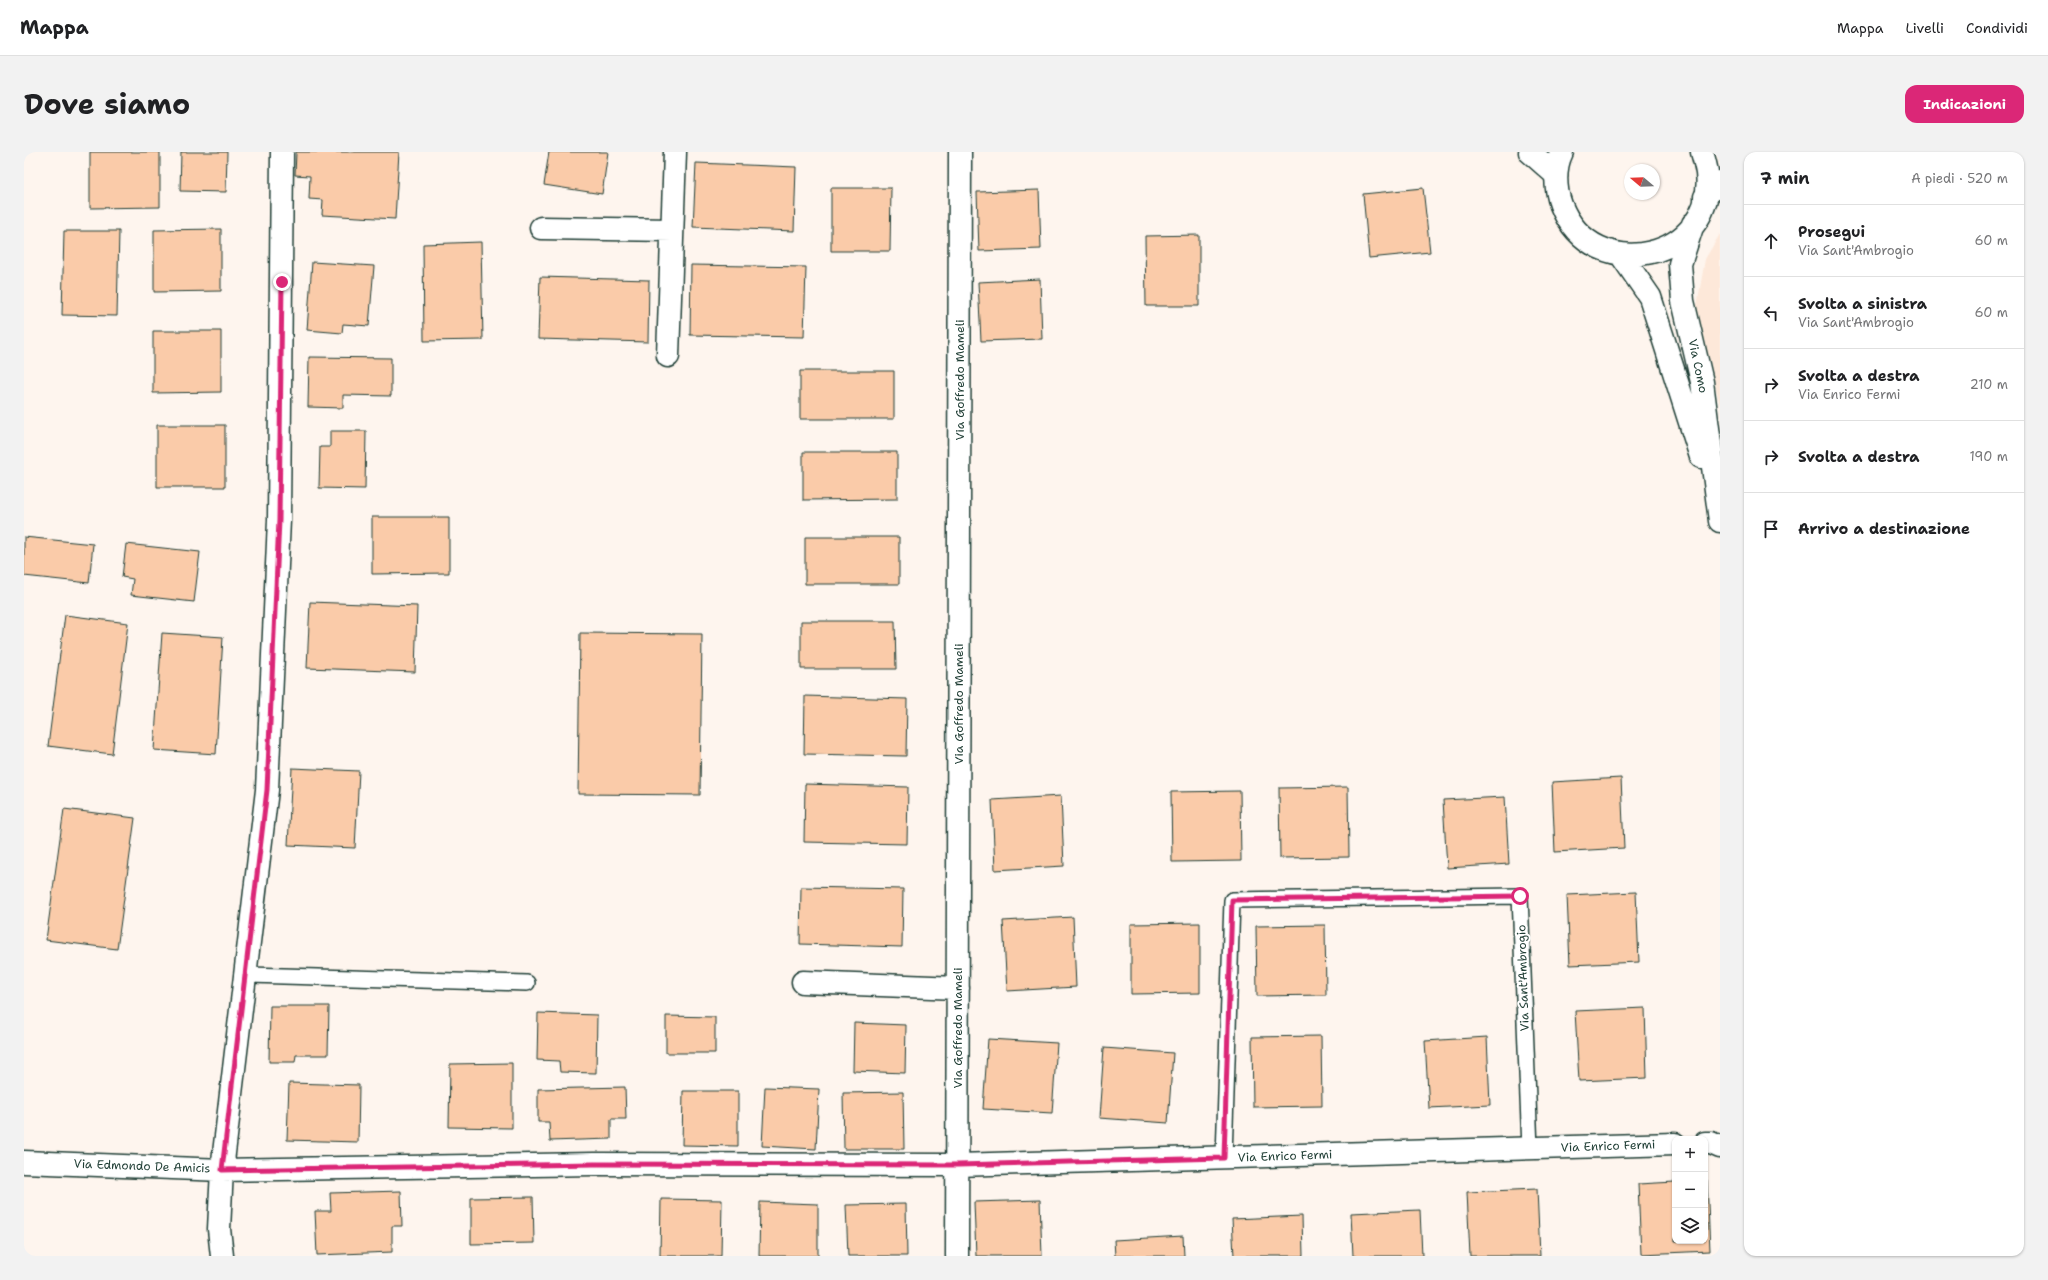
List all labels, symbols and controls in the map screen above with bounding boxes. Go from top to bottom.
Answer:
text: Mappa [20,15,89,40]
text: Mappa [1837,19,1884,37]
text: Livelli [1906,19,1944,37]
text: Condividi [1966,19,2028,37]
text: Dove siamo [24,85,190,123]
button: Indicazioni [1905,85,2024,123]
north arrow [1624,164,1660,200]
text: 7 min [1760,167,1810,189]
text: A piedi · 520 m [1911,170,2008,187]
text: Prosegui [1798,222,1865,242]
icon: ahead [1760,230,1782,252]
text: 60 m [1975,232,2008,249]
text: Via Sant'Ambrogio [1798,242,1914,259]
route end [273,273,291,291]
text: Svolta a sinistra [1798,294,1927,314]
icon: left [1760,302,1782,324]
text: 60 m [1975,304,2008,321]
text: Via Sant'Ambrogio [1798,314,1914,331]
street label: Via Goffredo Mameli [952,319,968,441]
street label: Via Como [1684,338,1712,394]
text: Svolta a destra [1798,366,1920,386]
icon: right [1760,374,1782,396]
text: 210 m [1970,376,2008,393]
text: Via Enrico Fermi [1798,386,1900,403]
icon: right [1760,446,1782,468]
text: Svolta a destra [1798,447,1920,467]
text: 190 m [1969,448,2008,465]
icon: arrive [1760,518,1782,540]
text: Arrivo a destinazione [1798,519,1970,539]
street label: Via Goffredo Mameli [951,643,967,765]
route start [1511,887,1529,905]
street label: Via Sant'Ambrogio [1513,924,1533,1032]
street label: Via Goffredo Mameli [950,967,966,1089]
street label: Via Enrico Fermi [1560,1136,1656,1156]
map controls [1672,1136,1708,1244]
button: + [1672,1136,1708,1172]
street label: Via Enrico Fermi [1237,1146,1333,1166]
street label: Via Edmondo De Amicis [73,1156,211,1176]
button: − [1672,1172,1708,1208]
button: layers [1672,1208,1708,1244]

